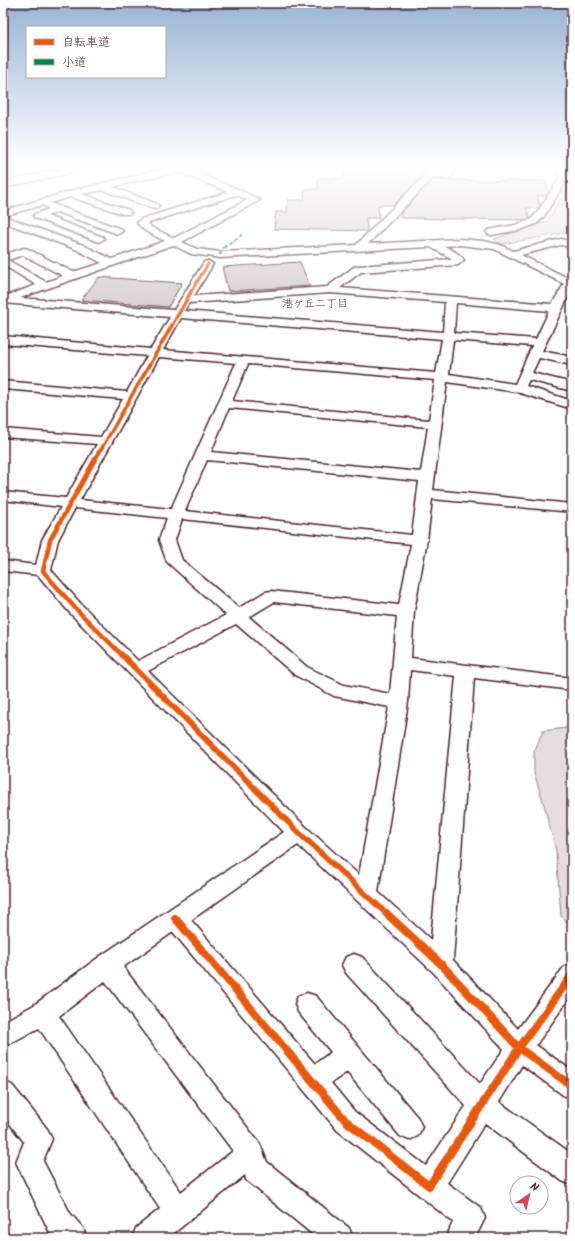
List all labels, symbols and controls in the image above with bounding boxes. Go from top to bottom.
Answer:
legend [26,26,166,78]
text: 自転車道 [62,33,110,52]
text: 小道 [62,53,86,72]
district label: 港ケ丘二丁目 [282,295,348,313]
north arrow [509,1175,549,1215]
text: N [526,1178,542,1197]

